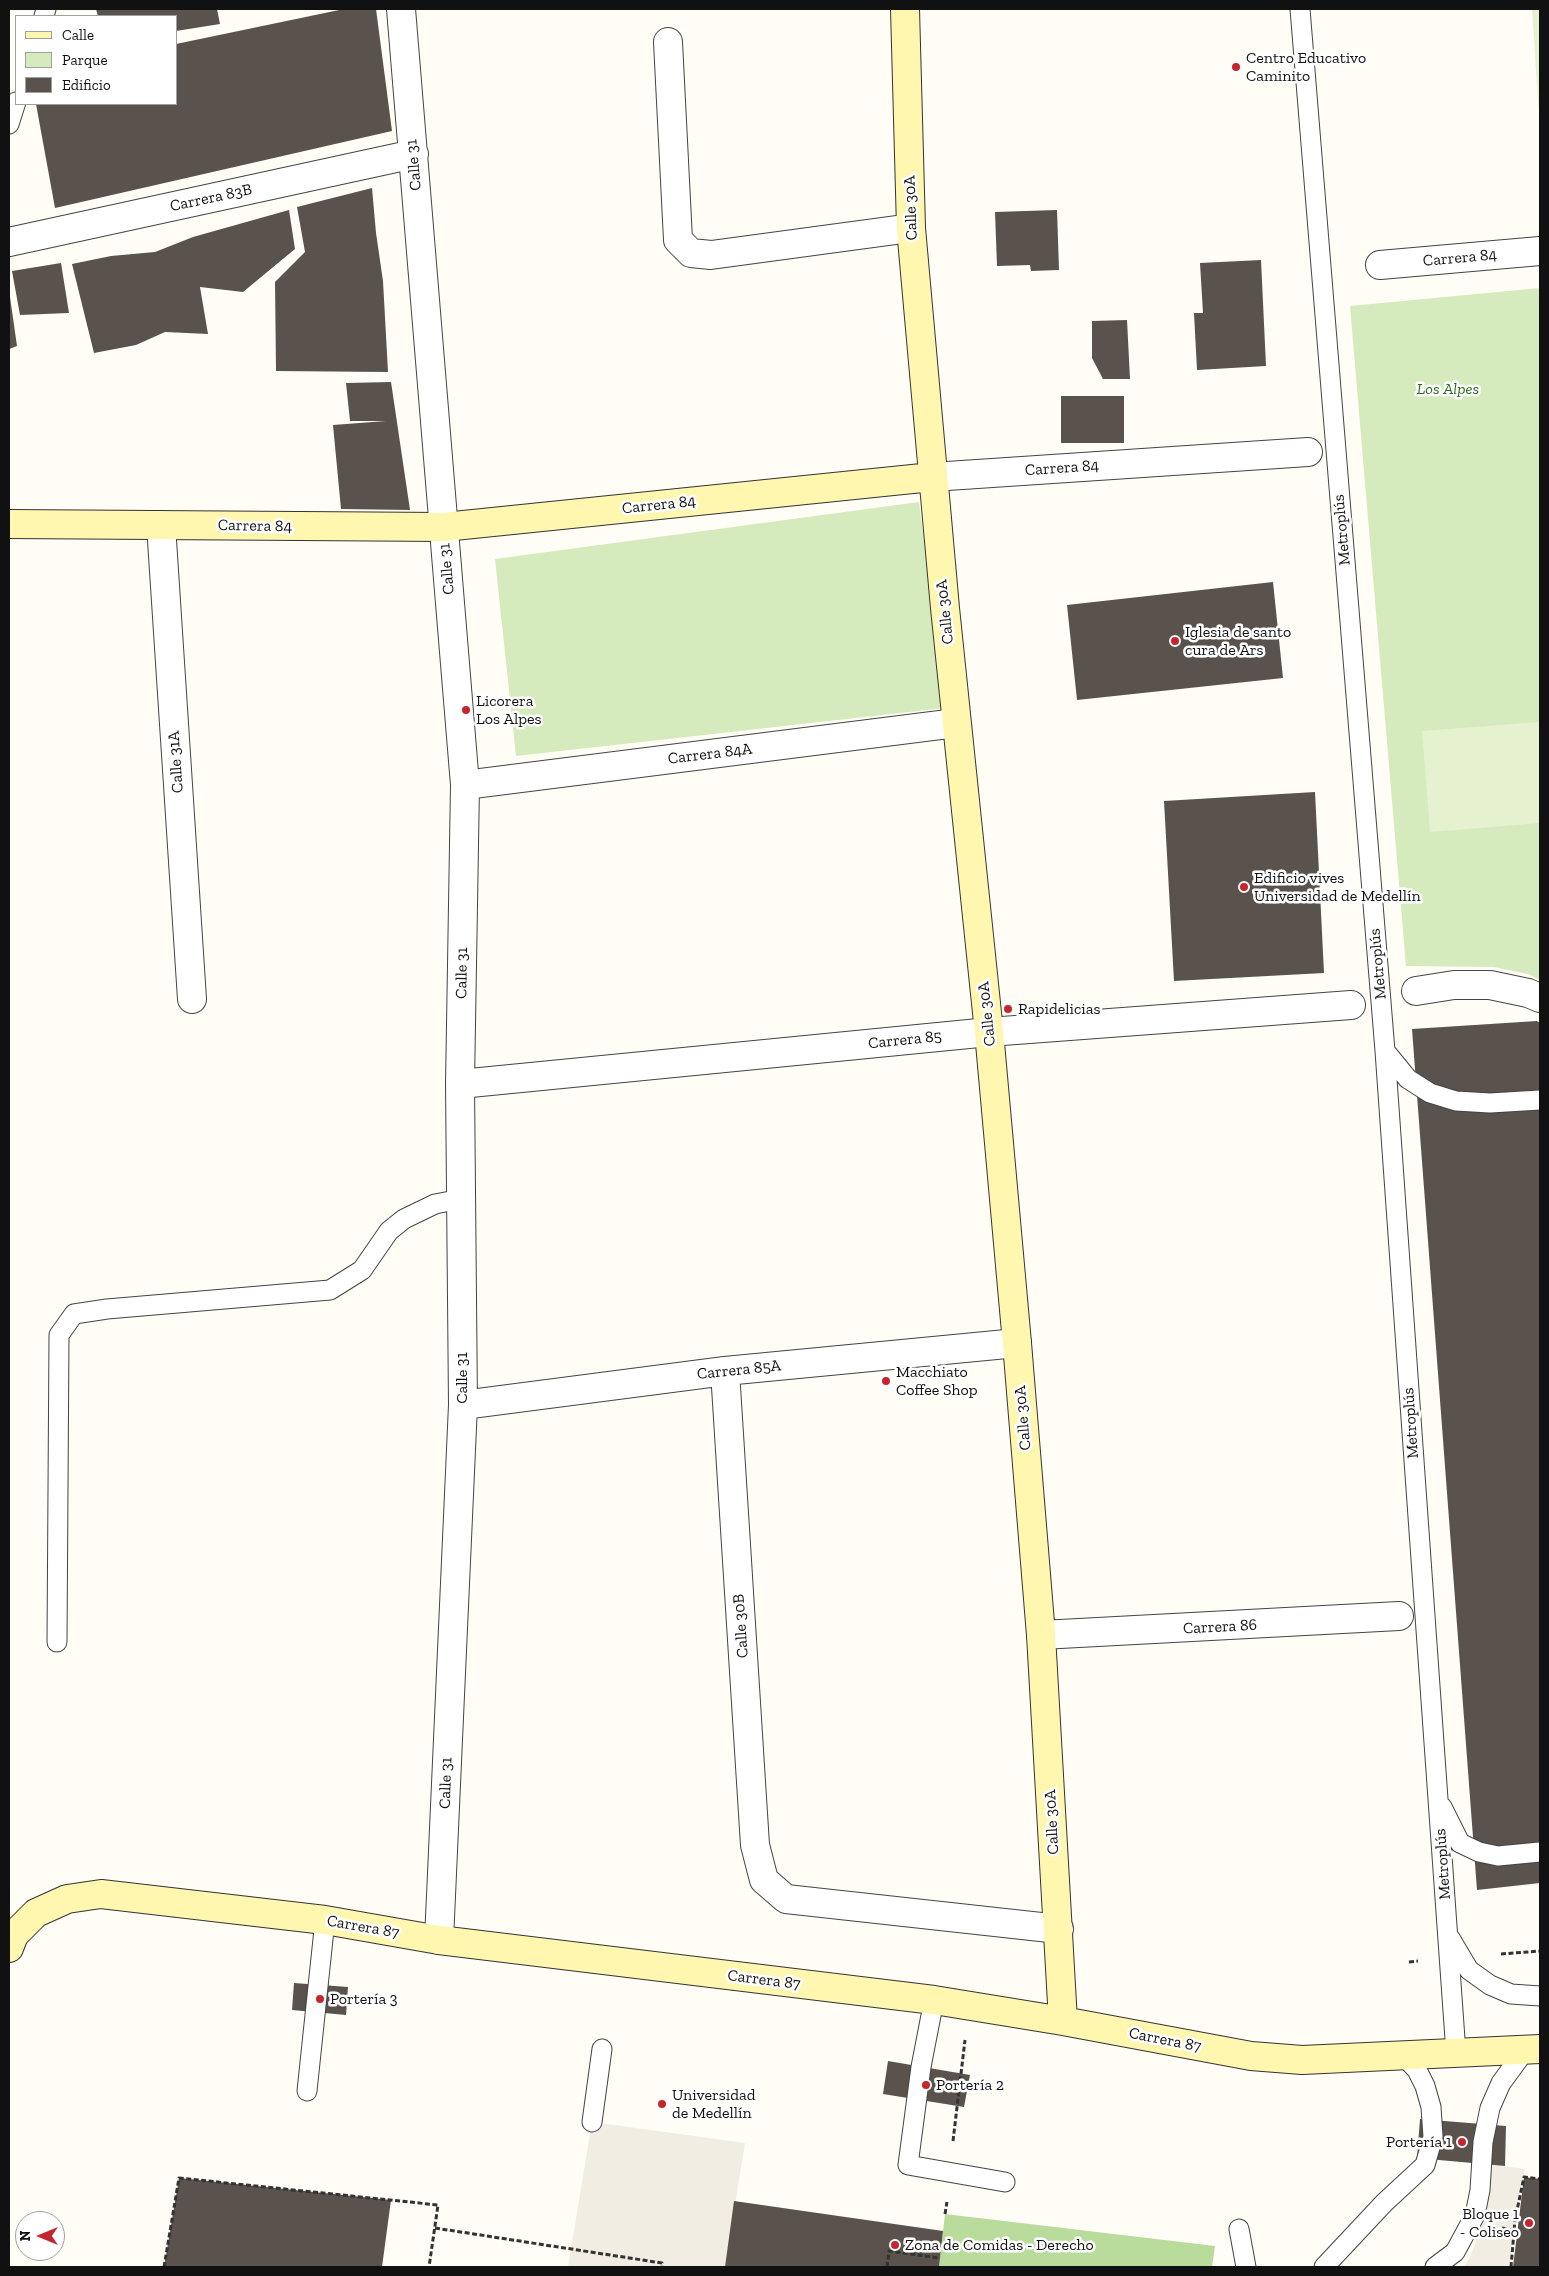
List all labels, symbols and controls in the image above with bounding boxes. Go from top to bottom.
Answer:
legend [15,15,178,105]
text: Calle [62,26,94,44]
place label: Centro Educativo Caminito [1246,48,1366,86]
text: Parque [62,51,108,69]
marker: Centro Educativo Caminito [1230,61,1242,73]
text: Edificio [62,76,111,94]
street label: Calle 31 [402,138,426,192]
street label: Calle 30A [900,175,922,241]
street label: Carrera 83B [168,180,254,216]
street label: Carrera 84 [1422,245,1498,271]
park label: Los Alpes [1417,379,1479,399]
street label: Carrera 84 [1024,456,1100,480]
street label: Carrera 84 [621,492,697,518]
street label: Metroplús [1329,494,1355,566]
street label: Carrera 84 [218,516,292,536]
street label: Calle 31 [435,542,459,596]
street label: Calle 30A [932,579,958,645]
place label: Iglesia de santo cura de Ars [1185,622,1291,660]
marker: Iglesia de santo cura de Ars [1169,635,1181,647]
place label: Licorera Los Alpes [476,691,542,729]
marker: Licorera Los Alpes [460,704,472,716]
street label: Calle 31A [164,730,188,794]
street label: Carrera 84A [667,739,753,769]
place label: Edificio vives Universidad de Medellín [1254,868,1421,906]
marker: Edificio vives Universidad de Medellín [1238,881,1250,893]
street label: Metroplús [1365,928,1391,1000]
street label: Calle 31 [452,947,472,999]
street label: Calle 30A [974,981,1000,1047]
place label: Rapidelicias [1018,999,1101,1019]
marker: Rapidelicias [1002,1003,1014,1015]
street label: Carrera 85 [867,1027,943,1053]
street label: Calle 31 [452,1352,472,1404]
street label: Carrera 85A [696,1356,782,1384]
place label: Macchiato Coffee Shop [896,1362,977,1400]
marker: Macchiato Coffee Shop [880,1375,892,1387]
street label: Calle 30A [1011,1385,1035,1451]
street label: Metroplús [1399,1387,1423,1459]
street label: Calle 30B [729,1593,753,1659]
street label: Carrera 86 [1182,1615,1258,1639]
street label: Calle 31 [436,1757,456,1809]
street label: Calle 30A [1041,1789,1063,1855]
street label: Metroplús [1431,1828,1455,1900]
street label: Carrera 87 [325,1911,401,1943]
street label: Carrera 87 [726,1966,802,1994]
place label: Portería 3 [330,1989,398,2009]
marker: Portería 3 [314,1993,326,2005]
street label: Carrera 87 [1127,2024,1203,2056]
place label: Portería 2 [936,2075,1004,2095]
marker: Portería 2 [920,2079,932,2091]
place label: Universidad de Medellín [672,2085,755,2123]
marker: Universidad de Medellín [656,2098,668,2110]
place label: Portería 1 [1386,2132,1452,2152]
marker: Portería 1 [1456,2136,1468,2148]
place label: Bloque 1 - Coliseo [1460,2204,1519,2242]
north arrow [15,2211,65,2261]
marker: Bloque 1 - Coliseo [1523,2217,1535,2229]
text: N [17,2231,34,2241]
place label: Zona de Comidas - Derecho [905,2235,1094,2255]
marker: Zona de Comidas - Derecho [889,2239,901,2251]

